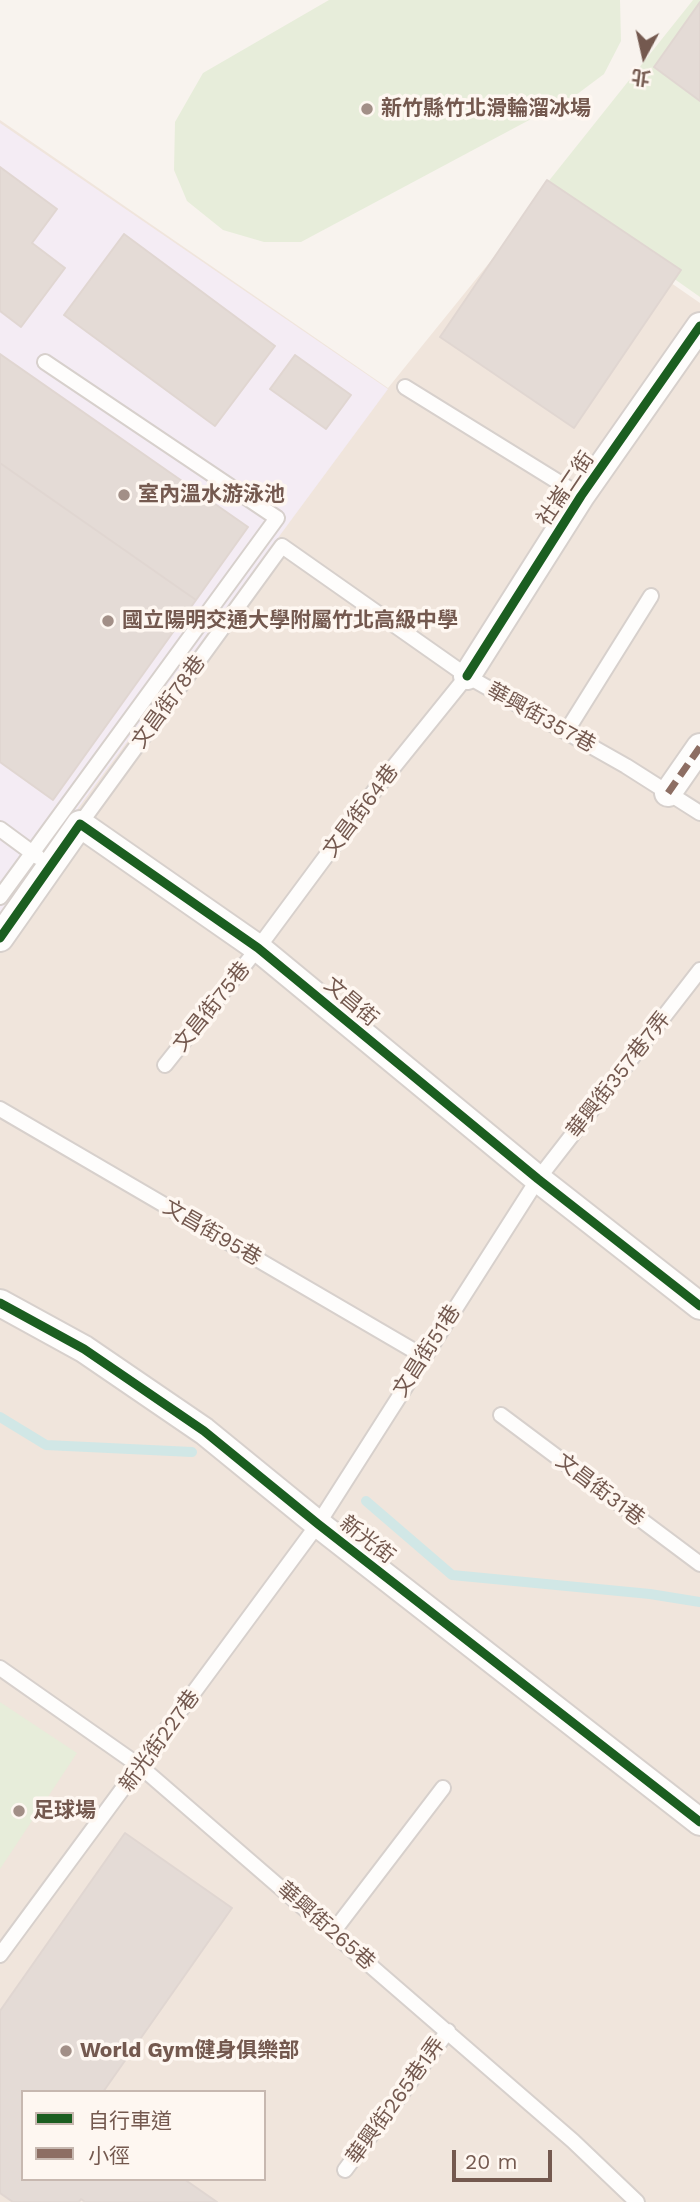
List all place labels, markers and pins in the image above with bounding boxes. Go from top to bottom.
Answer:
place label: 新竹縣竹北滑輪溜冰場 [381,96,591,122]
marker: 新竹縣竹北滑輪溜冰場 [359,101,375,117]
place label: 室內溫水游泳池 [138,482,285,508]
marker: 室內溫水游泳池 [116,487,132,503]
place label: 國立陽明交通大學附屬竹北高級中學 [122,608,458,634]
marker: 國立陽明交通大學附屬竹北高級中學 [100,613,116,629]
place label: 足球場 [33,1798,96,1824]
marker: 足球場 [11,1803,27,1819]
place label: World Gym健身俱樂部 [80,2038,299,2064]
marker: World Gym健身俱樂部 [58,2043,74,2059]

